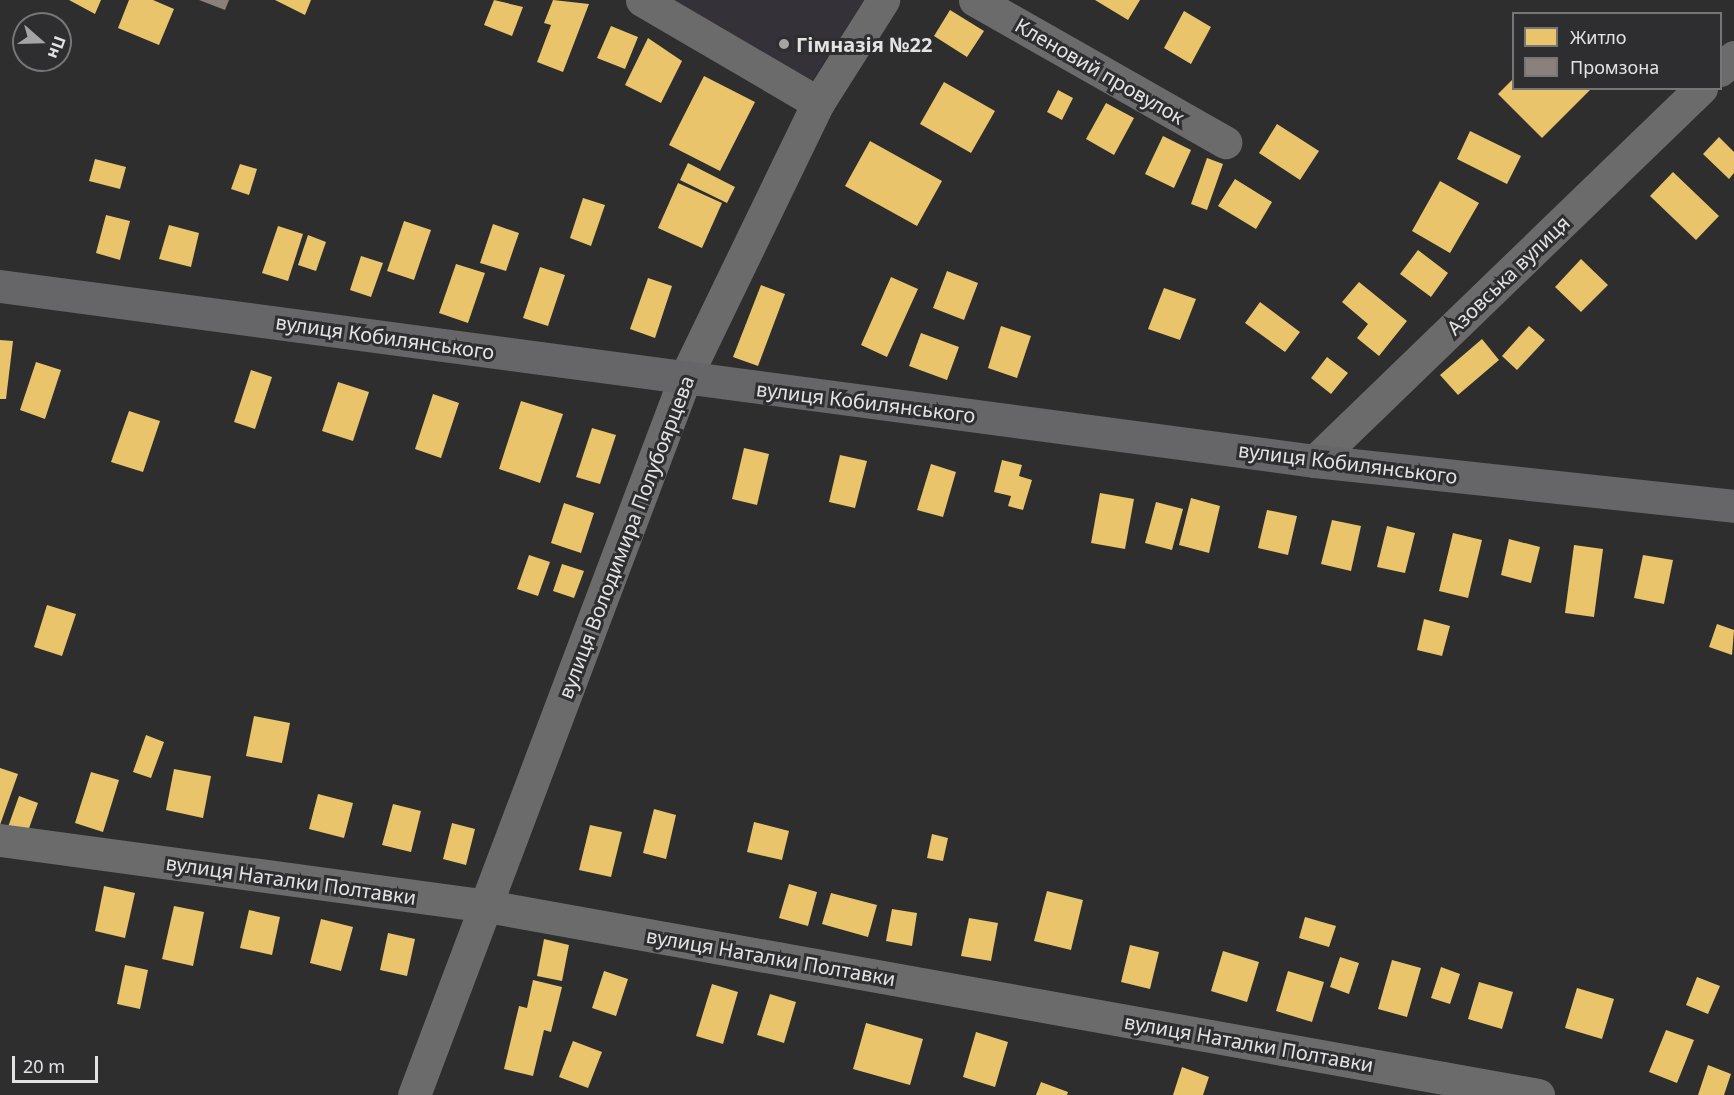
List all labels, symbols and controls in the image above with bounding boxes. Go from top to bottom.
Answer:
north arrow [12,12,72,72]
legend [1512,12,1722,90]
street label: Кленовий провулок [1011,13,1189,129]
text: Житло [1570,25,1627,49]
place label: Гімназія №22 [796,32,932,56]
text: Пн [43,33,71,62]
marker: Гімназія №22 [777,37,791,51]
text: Промзона [1570,55,1659,79]
street label: Азовська вулиця [1442,210,1574,340]
street label: вулиця Кобилянського [274,310,496,364]
street label: вулиця Володимира Полубоярцева [553,372,699,702]
street label: вулиця Кобилянського [755,377,977,427]
street label: вулиця Кобилянського [1237,438,1459,488]
street label: вулиця Наталки Полтавки [164,851,418,909]
street label: вулиця Наталки Полтавки [645,923,897,991]
street label: вулиця Наталки Полтавки [1123,1009,1375,1077]
scale bar [15,1044,100,1082]
text: 20 m [23,1054,65,1078]

